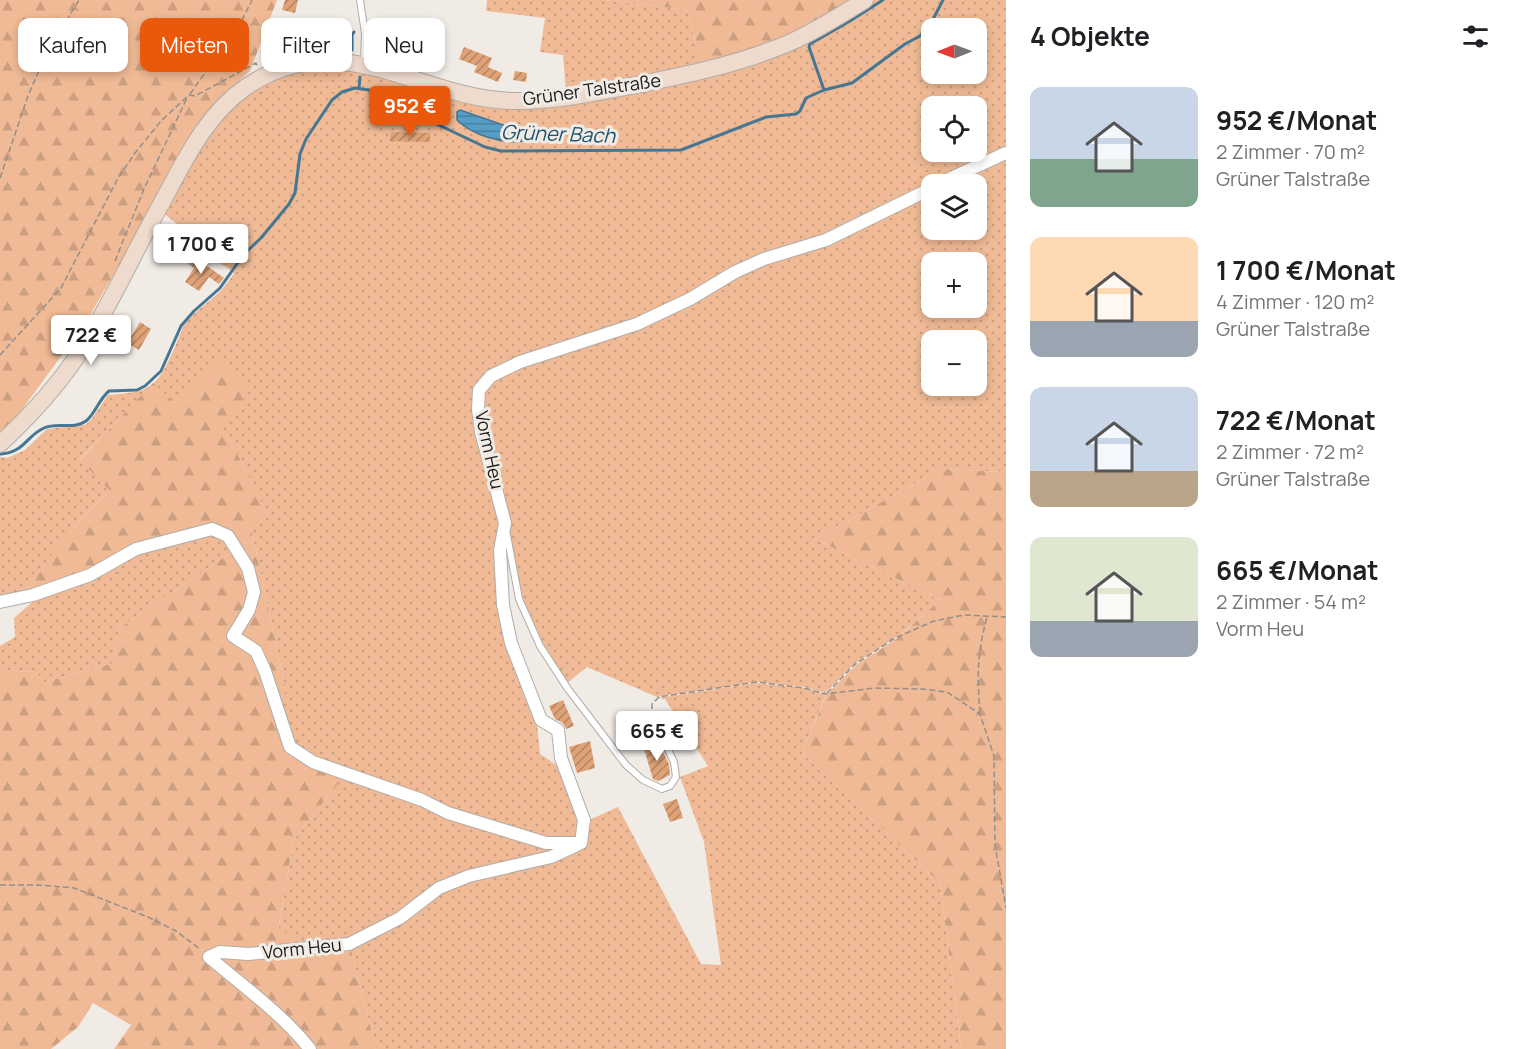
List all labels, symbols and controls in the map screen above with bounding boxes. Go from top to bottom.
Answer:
chip: Kaufen [18,18,128,72]
chip: Mieten [140,18,249,72]
chip: Filter [261,18,352,72]
chip: Neu [364,18,445,72]
north arrow [921,18,987,84]
map controls [921,18,987,396]
text: 4 Objekte [1030,18,1150,54]
icon: filters [1459,20,1492,53]
street label: Grüner Talstraße [521,67,662,111]
pin: 952 € [368,86,452,137]
text: 952 € [383,92,437,119]
button: locate [921,96,987,162]
text: 952 €/Monat [1216,102,1377,138]
icon: home [1078,111,1150,183]
water label: Grüner Bach [500,118,617,149]
text: 2 Zimmer · 70 m² [1216,138,1365,165]
text: Grüner Talstraße [1216,165,1370,192]
button: layers [921,174,987,240]
pin: 1 700 € [146,224,256,275]
text: 1 700 € [167,230,235,257]
button: + [921,252,987,318]
text: 1 700 €/Monat [1216,252,1396,288]
icon: home [1078,261,1150,333]
text: 4 Zimmer · 120 m² [1216,288,1374,315]
pin: 722 € [49,315,133,366]
text: Grüner Talstraße [1216,315,1370,342]
text: 722 € [65,321,117,348]
button: − [921,330,987,396]
text: 722 €/Monat [1216,402,1376,438]
street label: Vorm Heu [470,408,510,491]
icon: home [1078,411,1150,483]
text: 2 Zimmer · 72 m² [1216,438,1364,465]
text: Grüner Talstraße [1216,465,1370,492]
text: 665 €/Monat [1216,552,1379,588]
icon: home [1078,561,1150,633]
text: 2 Zimmer · 54 m² [1216,588,1366,615]
text: Vorm Heu [1216,615,1304,642]
pin: 665 € [615,711,699,762]
text: 665 € [630,717,684,744]
street label: Vorm Heu [261,932,343,964]

